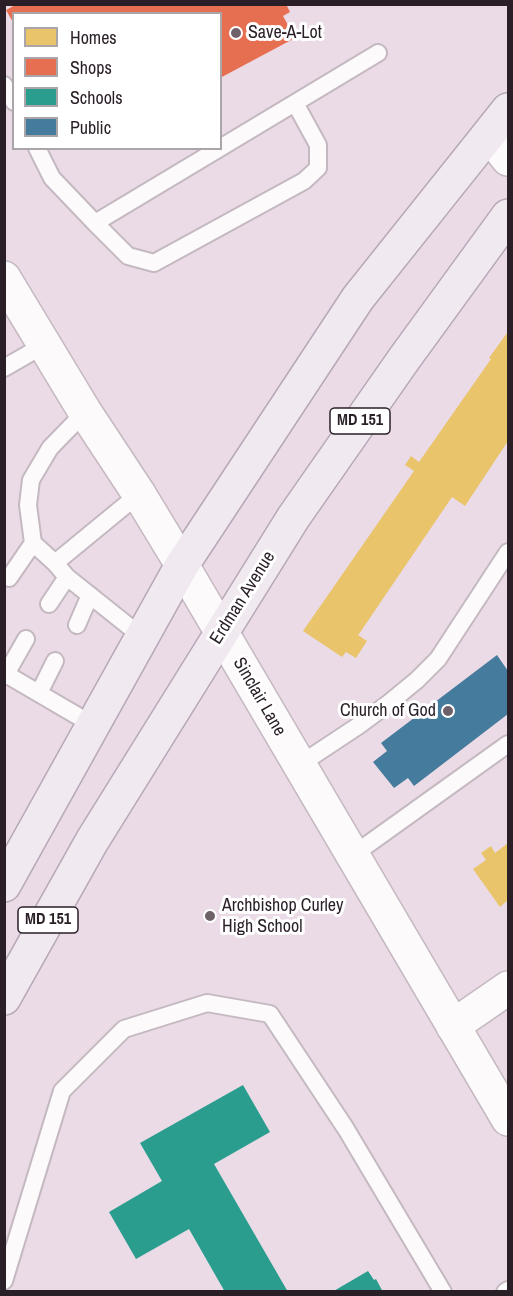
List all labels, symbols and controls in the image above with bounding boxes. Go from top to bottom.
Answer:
legend [12,12,222,150]
place label: Save-A-Lot [248,22,322,44]
text: Homes [70,25,117,50]
marker: Save-A-Lot [229,26,243,40]
text: Shops [70,55,112,80]
text: Schools [70,85,123,110]
text: Public [70,115,111,140]
road number: MD 151 [330,408,390,434]
street label: Erdman Avenue [206,548,280,648]
street label: Sinclair Lane [228,654,290,740]
place label: Church of God [340,700,436,722]
marker: Church of God [441,704,455,718]
place label: Archbishop Curley High School [222,895,343,938]
road number: MD 151 [18,907,78,933]
marker: Archbishop Curley High School [203,909,217,923]

